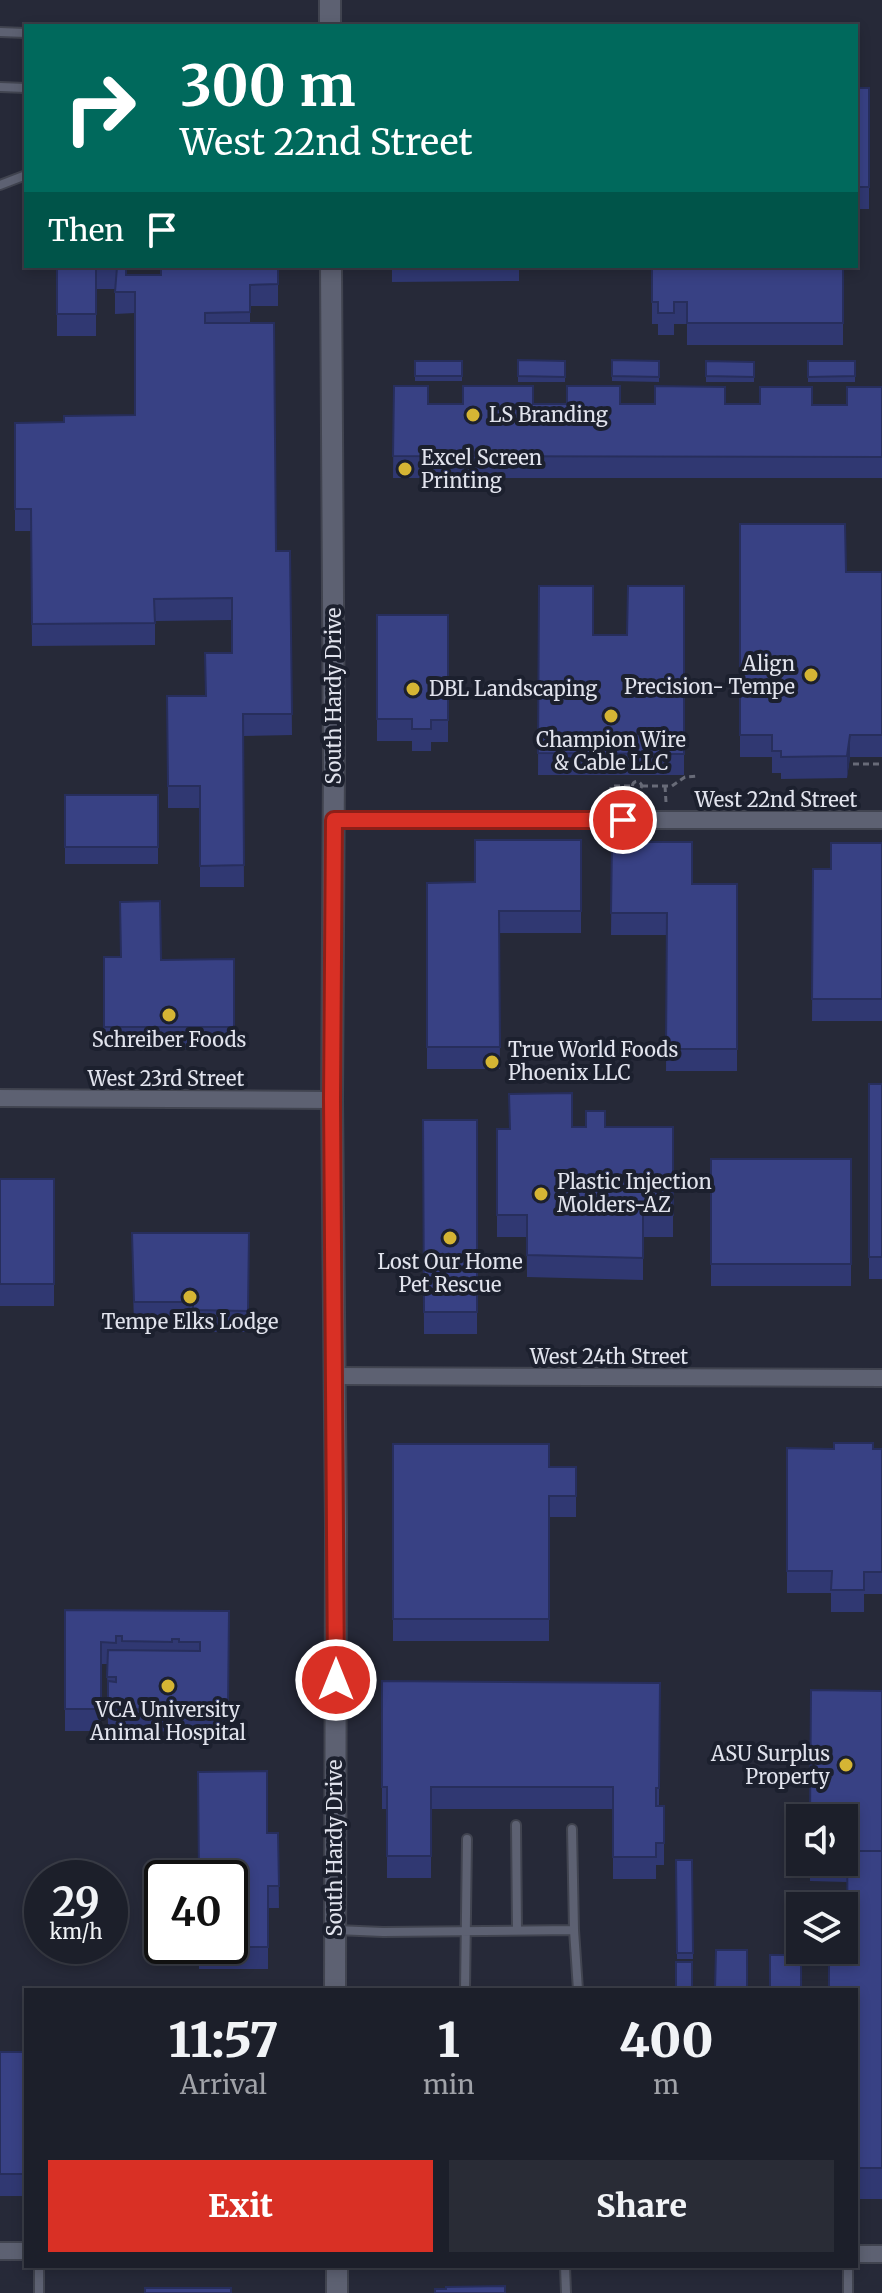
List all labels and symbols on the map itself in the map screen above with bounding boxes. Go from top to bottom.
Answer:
place label: LS Branding [489,402,608,427]
marker: LS Branding [464,406,482,424]
place label: Excel Screen Printing [421,445,542,493]
marker: Excel Screen Printing [396,460,414,478]
street label: South Hardy Drive [321,608,346,784]
place label: Align Precision- Tempe [624,651,795,699]
marker: Align Precision- Tempe [802,666,820,684]
place label: DBL Landscaping [429,676,597,701]
marker: DBL Landscaping [404,680,422,698]
marker: Champion Wire & Cable LLC [602,707,620,725]
place label: Champion Wire & Cable LLC [536,727,686,775]
pin [589,786,657,854]
street label: West 22nd Street [694,787,857,812]
marker: Schreiber Foods [160,1006,178,1024]
place label: Schreiber Foods [92,1027,246,1052]
place label: True World Foods Phoenix LLC [508,1037,678,1085]
marker: True World Foods Phoenix LLC [483,1053,501,1071]
street label: West 23rd Street [87,1066,244,1091]
place label: Plastic Injection Molders-AZ [557,1169,712,1217]
marker: Plastic Injection Molders-AZ [532,1185,550,1203]
marker: Lost Our Home Pet Rescue [441,1229,459,1247]
place label: Lost Our Home Pet Rescue [377,1249,523,1297]
marker: Tempe Elks Lodge [181,1288,199,1306]
place label: Tempe Elks Lodge [102,1309,278,1334]
street label: West 24th Street [529,1344,688,1369]
position arrow [294,1638,378,1722]
marker: VCA University Animal Hospital [159,1677,177,1695]
place label: VCA University Animal Hospital [89,1697,246,1745]
place label: ASU Surplus Property [710,1741,830,1789]
marker: ASU Surplus Property [837,1756,855,1774]
street label: South Hardy Drive [322,1760,347,1936]
speed limit sign: 40 [144,1860,248,1964]

